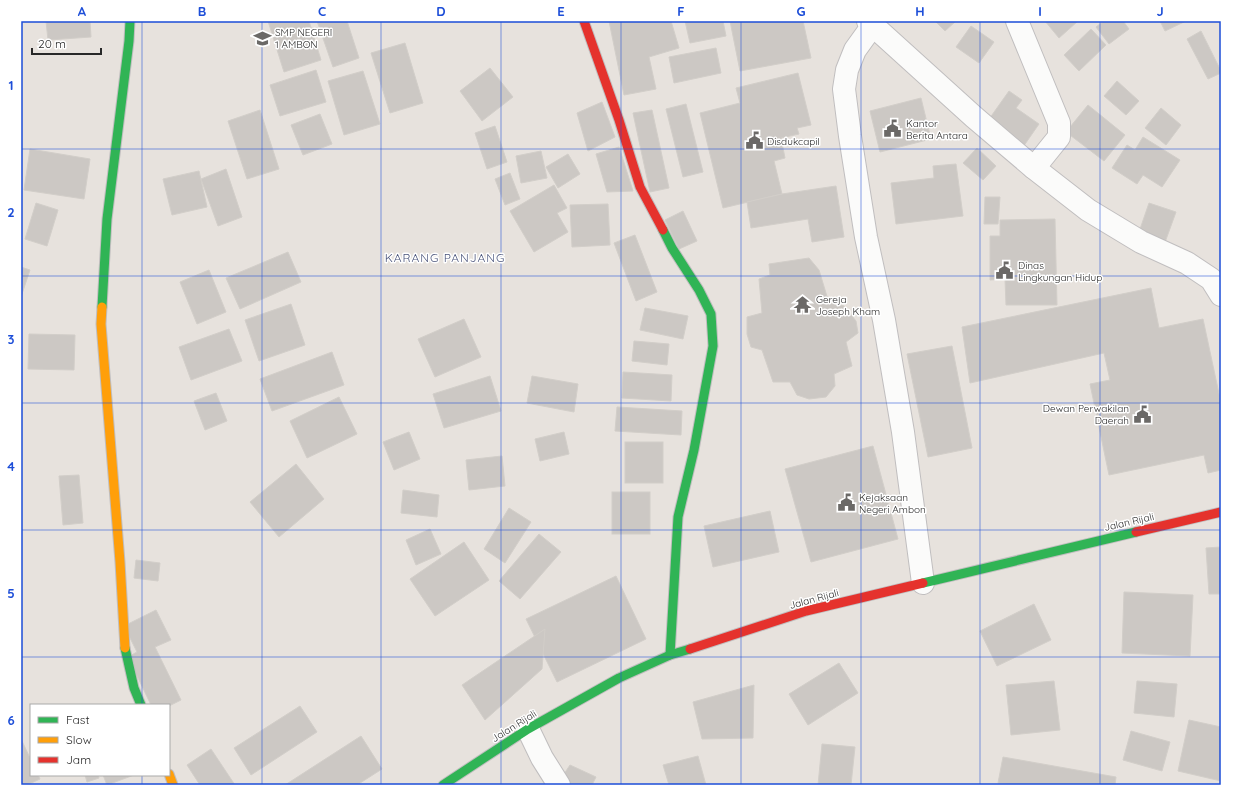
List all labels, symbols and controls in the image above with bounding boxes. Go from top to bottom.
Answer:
text: A [78,3,87,19]
text: B [198,3,206,19]
text: C [318,3,326,19]
text: D [436,3,446,19]
text: E [557,3,565,19]
text: F [677,3,685,19]
text: G [796,3,806,19]
text: H [915,3,925,19]
text: I [1038,3,1042,19]
text: J [1156,3,1164,19]
place label: SMP NEGERI 1 AMBON [275,26,332,51]
school or university icon: SMP NEGERI 1 AMBON [252,28,272,48]
scale bar [32,30,101,56]
text: 20 m [38,36,66,51]
text: 1 [8,77,14,93]
place label: Kantor Berita Antara [906,117,968,142]
public building icon: Kantor Berita Antara [883,119,903,139]
public building icon: Disdukcapil [744,131,764,151]
place label: Disdukcapil [767,135,820,148]
text: 2 [7,204,15,220]
district label: KARANG PANJANG [385,250,505,265]
place label: Dinas Lingkungan Hidup [1018,259,1102,284]
public building icon: Dinas Lingkungan Hidup [995,261,1015,281]
place label: Gereja Joseph Kham [816,293,880,318]
temple icon: Gereja Joseph Kham [793,295,813,315]
text: 3 [8,331,15,347]
place label: Dewan Perwakilan Daerah [1043,402,1129,427]
public building icon: Dewan Perwakilan Daerah [1132,404,1152,424]
text: 4 [7,458,15,474]
place label: Kejaksaan Negeri Ambon [859,491,926,516]
public building icon: Kejaksaan Negeri Ambon [836,493,856,513]
street label: Jalan Rijali [1103,510,1155,534]
text: 5 [7,585,15,601]
street label: Jalan Rijali [788,586,840,612]
legend [30,704,170,776]
street label: Jalan Rijali [489,707,539,745]
text: 6 [7,712,15,728]
text: Fast [66,712,90,727]
text: Slow [66,732,92,747]
text: Jam [66,752,91,767]

